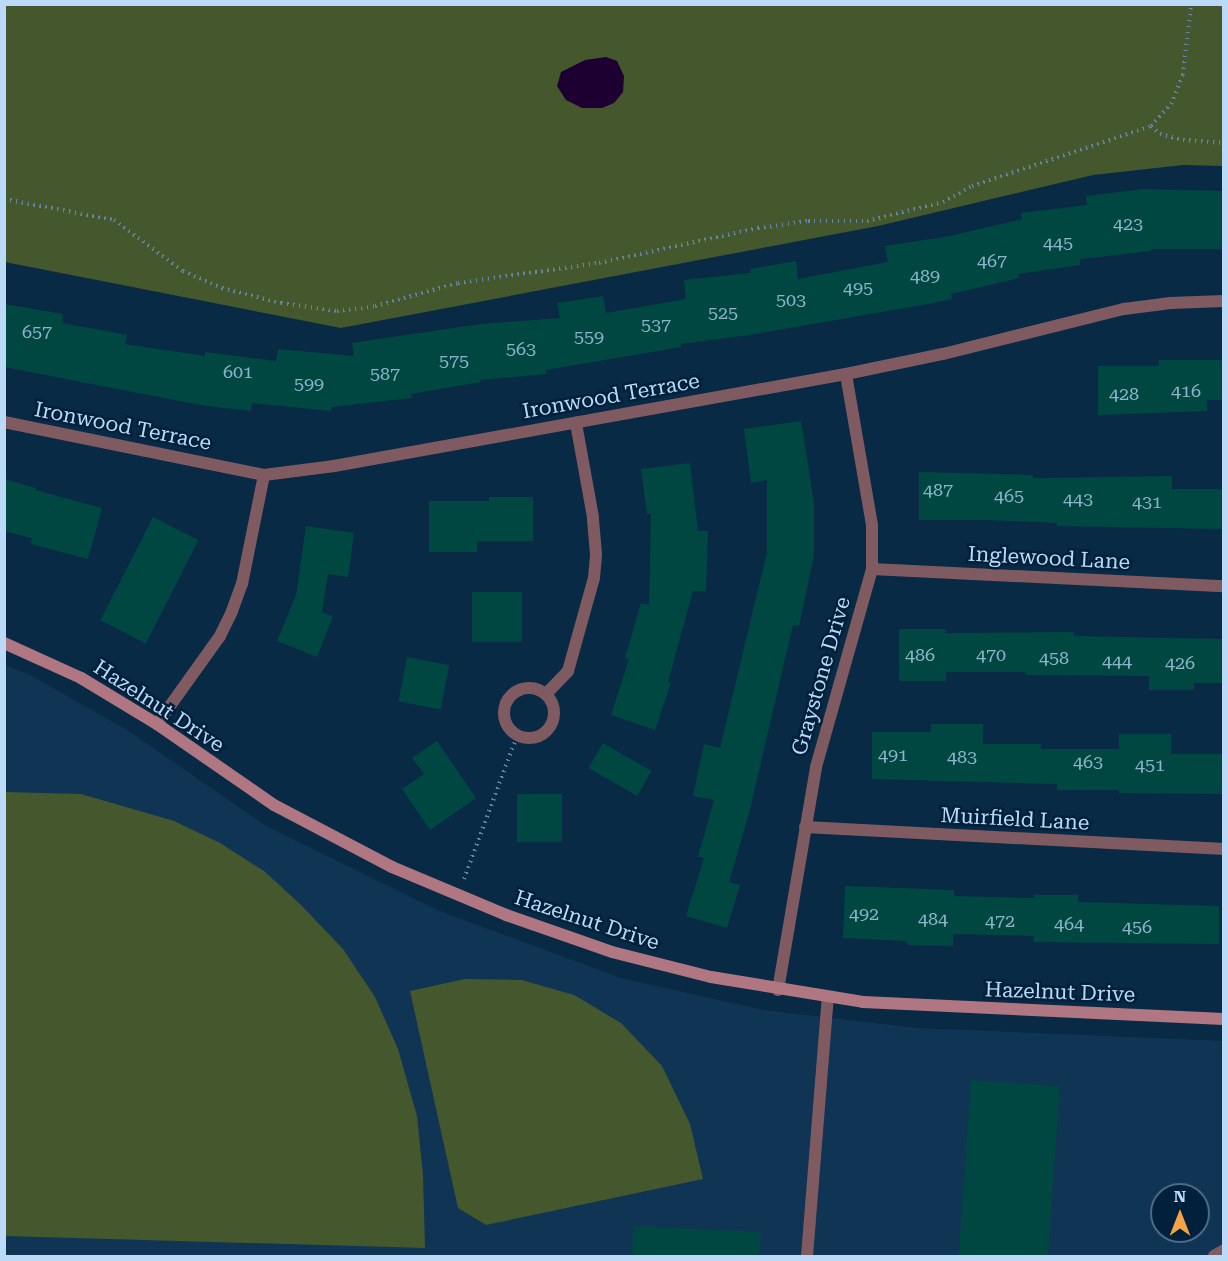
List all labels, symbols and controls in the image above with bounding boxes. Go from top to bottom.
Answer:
house number: 423 [1113,213,1143,235]
house number: 445 [1043,232,1073,254]
house number: 467 [977,250,1007,272]
house number: 489 [910,265,940,287]
house number: 495 [843,277,873,299]
house number: 503 [776,289,806,311]
house number: 525 [708,302,738,324]
house number: 537 [641,314,671,336]
house number: 657 [22,321,52,343]
house number: 559 [574,326,604,348]
house number: 563 [506,338,536,360]
house number: 575 [439,350,469,372]
house number: 601 [223,361,253,383]
house number: 587 [370,363,400,385]
street label: Ironwood Terrace [520,368,702,424]
house number: 599 [294,373,324,395]
house number: 416 [1171,380,1201,402]
house number: 428 [1109,383,1139,405]
street label: Ironwood Terrace [32,396,214,456]
house number: 487 [923,479,953,501]
house number: 465 [994,485,1024,507]
house number: 443 [1063,488,1093,510]
house number: 431 [1132,491,1162,513]
street label: Inglewood Lane [967,541,1131,575]
street label: Graystone Drive [786,594,856,758]
house number: 486 [905,644,935,666]
house number: 470 [976,644,1006,666]
house number: 458 [1039,647,1069,669]
house number: 444 [1102,650,1132,672]
house number: 426 [1165,652,1195,674]
street label: Hazelnut Drive [89,654,229,758]
house number: 491 [878,744,908,766]
house number: 483 [947,746,977,768]
house number: 463 [1073,751,1103,773]
house number: 451 [1135,754,1165,776]
street label: Muirfield Lane [940,803,1090,835]
street label: Hazelnut Drive [511,885,663,955]
house number: 492 [849,903,879,925]
house number: 484 [918,908,948,930]
house number: 472 [985,910,1015,932]
house number: 464 [1054,913,1084,935]
house number: 456 [1122,916,1152,938]
street label: Hazelnut Drive [984,977,1136,1007]
north arrow [1150,1183,1210,1243]
text: N [1174,1187,1186,1206]

